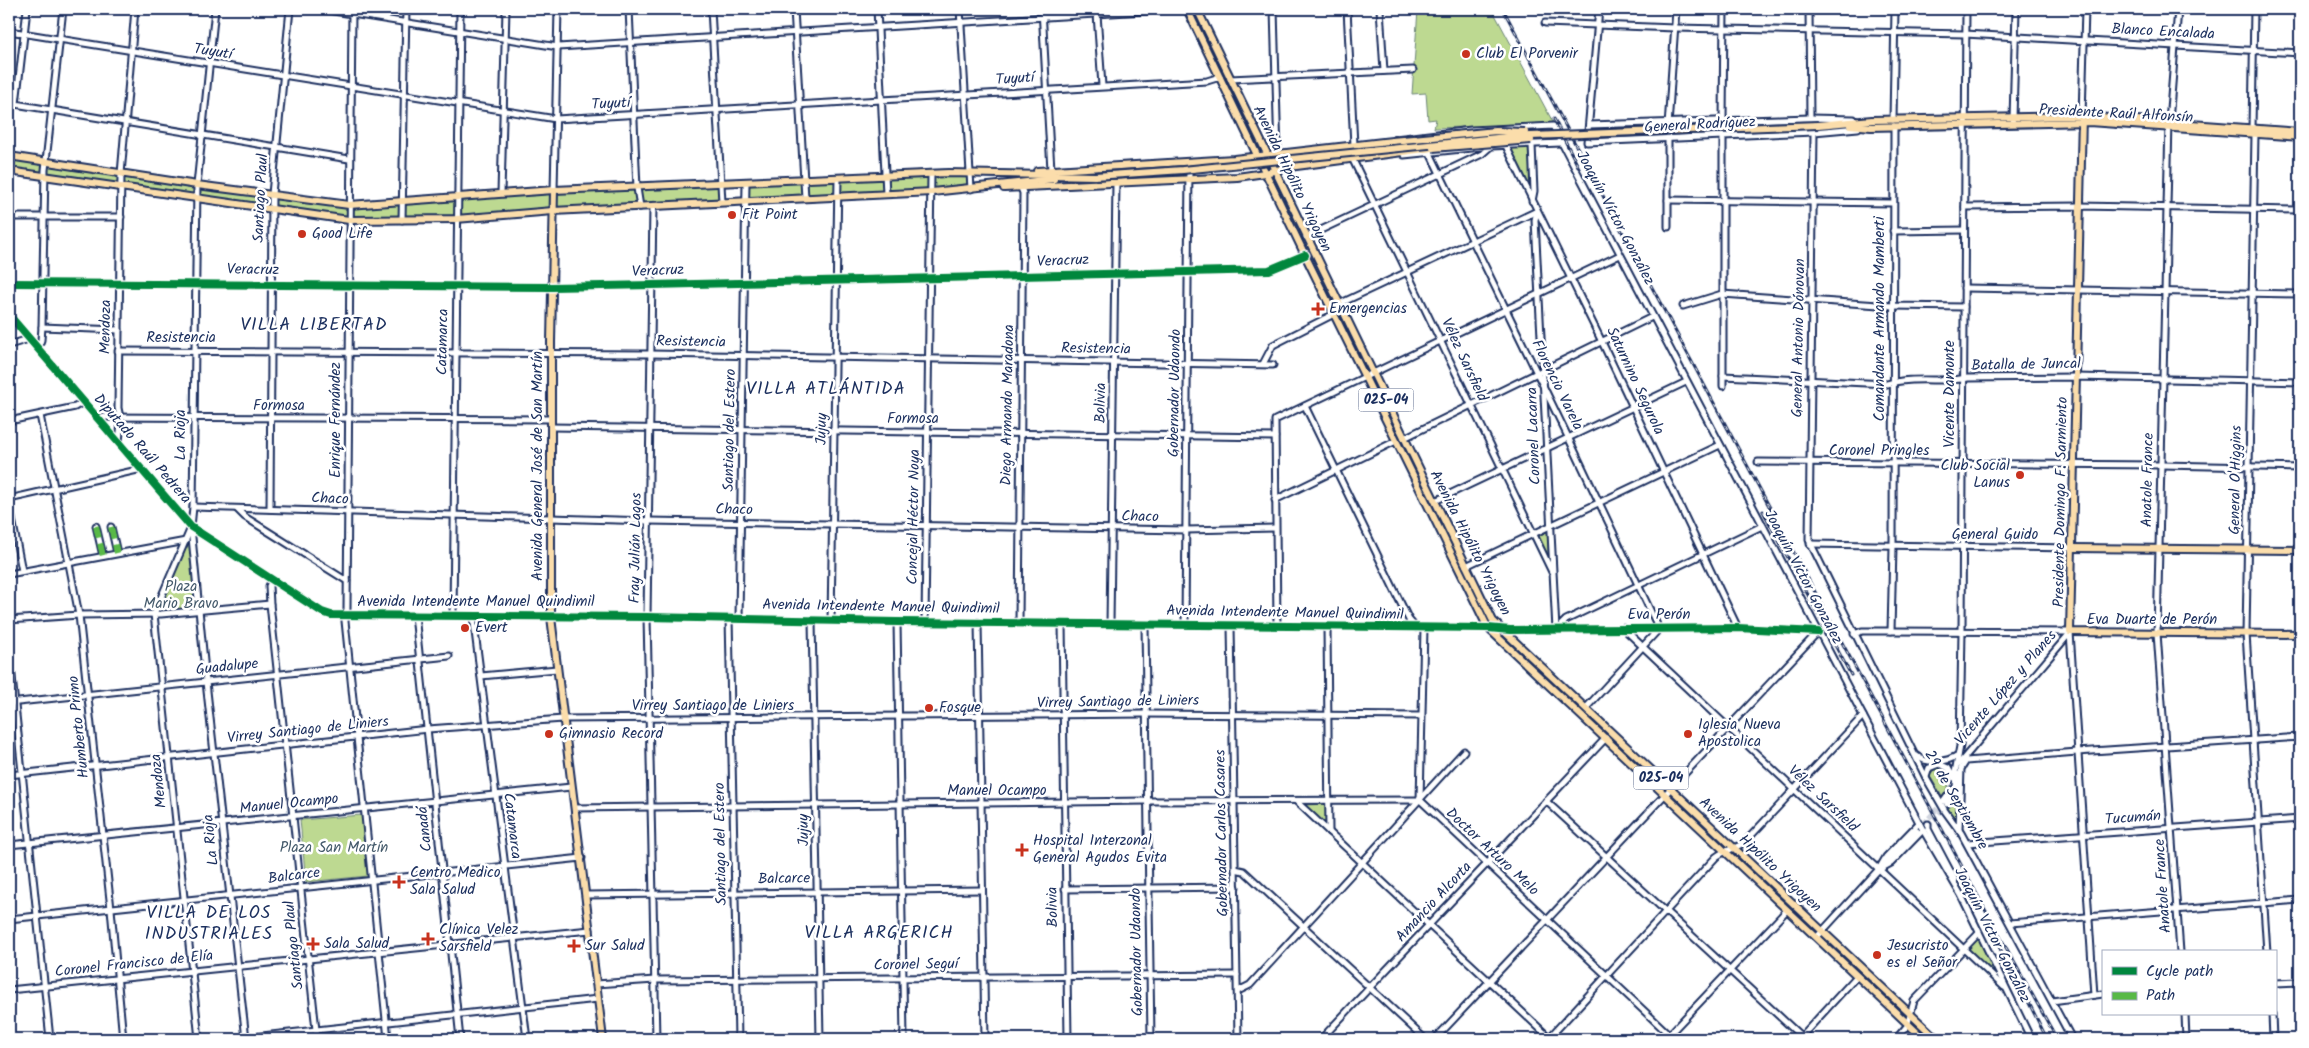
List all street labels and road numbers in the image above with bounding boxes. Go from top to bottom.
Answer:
street label: Blanco Encalada [2111,17,2215,47]
street label: Tuyutí [192,37,236,67]
street label: Tuyutí [995,66,1038,92]
street label: Tuyutí [591,91,633,117]
street label: Presidente Raúl Alfonsín [2038,98,2194,130]
street label: Avenida Hipólito Yrigoyen [1246,102,1338,256]
street label: General Rodríguez [1644,110,1757,140]
street label: Joaquín Víctor González [1569,146,1661,290]
street label: Santiago Plaul [247,153,275,243]
street label: Comandante Armando Mamberti [1868,215,1892,421]
street label: Veracruz [1037,248,1090,274]
street label: Veracruz [227,258,280,282]
street label: Veracruz [632,258,685,284]
street label: General Antonio Dónovan [1786,258,1812,418]
street label: Mendoza [94,300,118,354]
street label: Catamarca [430,309,456,375]
street label: Vélez Sarsfield [1434,314,1494,406]
street label: Saturnino Segurola [1599,323,1671,439]
street label: Diego Armando Maradona [995,324,1021,486]
street label: Resistencia [146,326,216,350]
street label: Gobernador Udaondo [1162,328,1188,457]
street label: Resistencia [656,329,726,355]
street label: Florencio Varela [1525,335,1589,435]
street label: Resistencia [1061,336,1131,362]
street label: Vicente Damonte [1938,340,1962,448]
street label: Avenida General José de San Martín [526,351,550,581]
street label: Batalla de Juncal [1971,352,2081,378]
street label: Enrique Fernández [324,362,348,478]
street label: Santiago del Estero [717,368,743,492]
street label: Bolivia [1089,383,1113,423]
street label: Coronel Lacarra [1520,387,1548,485]
street label: Diputado Raúl Pedrera [87,388,197,510]
road number: 025-04 [1358,388,1414,412]
street label: Formosa [253,394,305,418]
street label: Presidente Domingo F. Sarmiento [2047,396,2075,608]
street label: Formosa [887,407,939,431]
street label: La Rioja [169,409,193,461]
street label: Jujuy [810,412,834,445]
street label: General O'Higgins [2223,424,2249,535]
street label: Anatole France [2135,432,2161,527]
street label: Coronel Pringles [1829,439,1930,463]
street label: Concejal Héctor Noya [901,449,927,585]
street label: Avenida Hipólito Yrigoyen [1423,466,1517,620]
street label: Chaco [311,486,349,512]
street label: Fray Julián Lagos [623,492,649,604]
street label: Chaco [715,498,753,522]
street label: Chaco [1121,505,1159,529]
street label: Joaquín Víctor González [1757,505,1849,649]
street label: General Guido [1952,523,2038,547]
street label: Avenida Intendente Manuel Quindimil [357,590,595,614]
street label: Avenida Intendente Manuel Quindimil [762,593,1000,621]
street label: Avenida Intendente Manuel Quindimil [1166,599,1404,627]
street label: Eva Perón [1628,603,1690,627]
street label: Eva Duarte de Perón [2087,608,2217,632]
street label: Vicente López y Planes [1949,625,2063,751]
street label: Guadalupe [195,652,260,682]
street label: Humberto Primo [62,674,96,779]
street label: Virrey Santiago de Liniers [1037,689,1200,715]
street label: Virrey Santiago de Liniers [632,694,795,718]
street label: Virrey Santiago de Liniers [226,710,391,750]
street label: 29 de Septiembre [1918,746,1994,855]
street label: Gobernador Carlos Casares [1209,749,1235,917]
street label: Mendoza [144,753,174,809]
street label: Vélez Sarsfield [1782,760,1864,839]
road number: 025-04 [1634,766,1688,790]
street label: Manuel Ocampo [947,779,1047,803]
street label: Santiago del Estero [708,782,734,906]
street label: Manuel Ocampo [238,787,340,821]
street label: Avenida Hipólito Yrigoyen [1693,791,1827,919]
street label: Catamarca [496,792,528,860]
street label: Doctor Arturo Melo [1440,802,1544,902]
street label: Canadá [410,803,439,853]
street label: Tucumán [2104,804,2162,832]
street label: La Rioja [196,813,226,867]
street label: Jujuy [792,813,816,846]
street label: Anatole France [2148,838,2178,934]
street label: Amancio Alcorta [1390,856,1478,948]
street label: Balcarce [267,861,322,891]
street label: Joaquín Víctor González [1947,863,2037,1007]
street label: Balcarce [758,867,811,891]
street label: Bolivia [1041,887,1065,927]
street label: Gobernador Udaondo [1124,887,1150,1016]
street label: Santiago Plaul [277,899,311,991]
street label: Coronel Francisco de Elía [54,944,214,984]
street label: Coronel Seguí [873,952,961,978]

